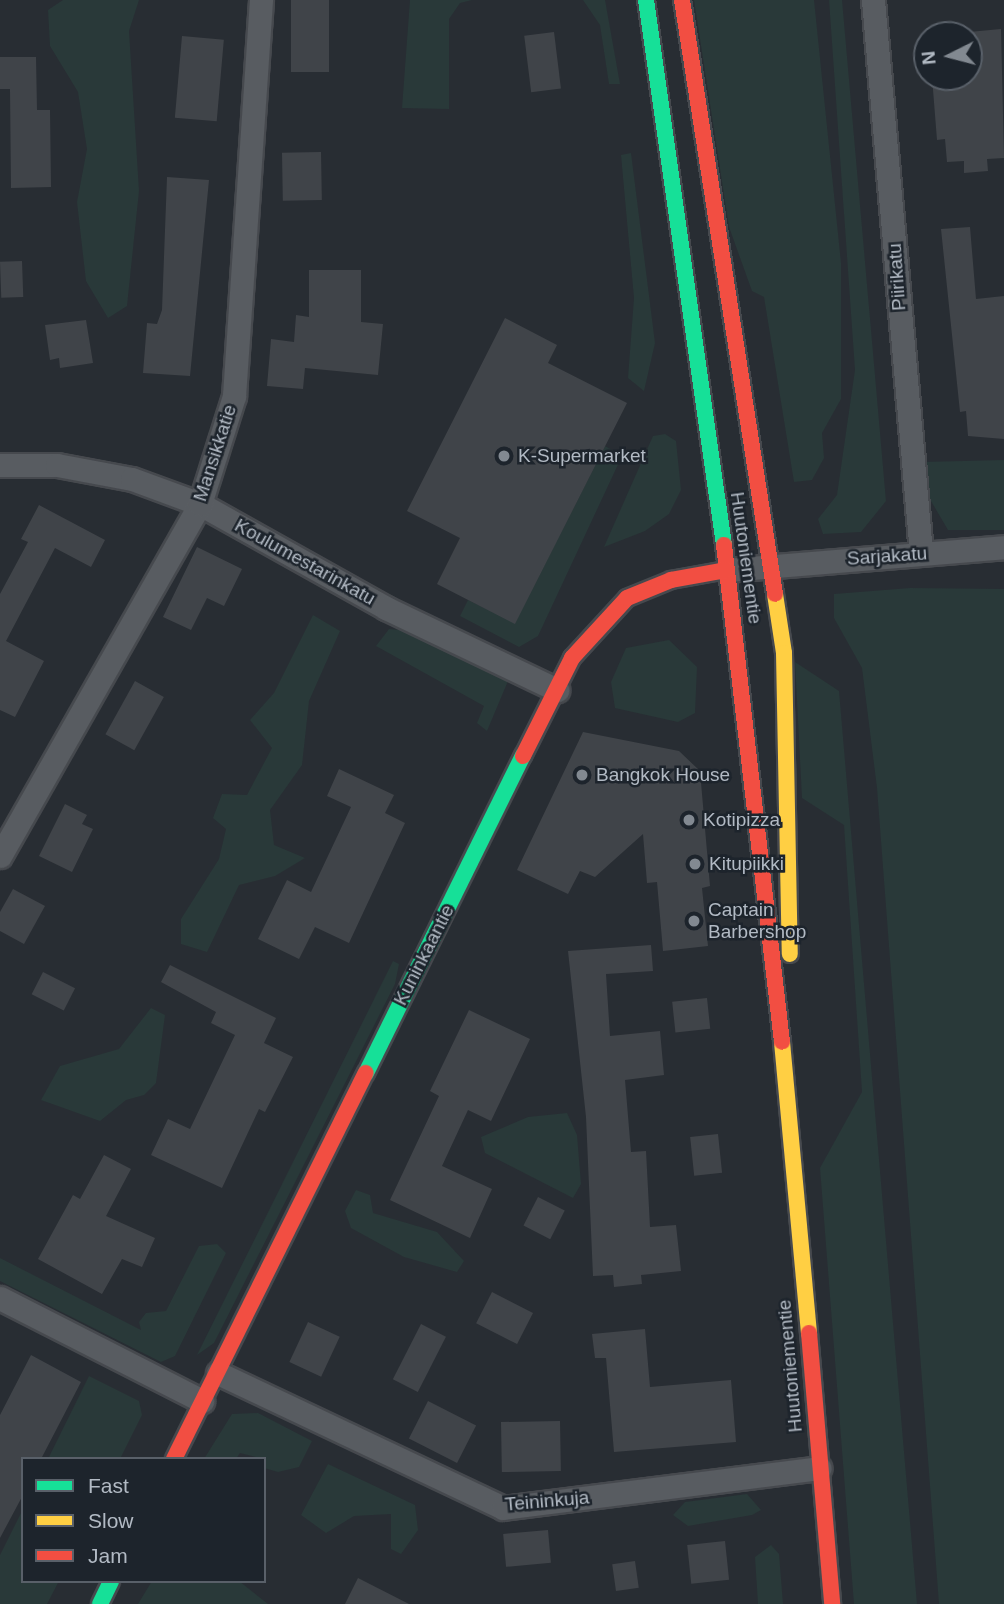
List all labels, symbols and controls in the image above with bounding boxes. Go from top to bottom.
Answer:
north arrow [913,21,983,91]
text: N [917,50,940,66]
street label: Piirikatu [883,242,911,312]
street label: Mansikkatie [189,402,241,504]
place label: K-Supermarket [518,445,646,467]
marker: K-Supermarket [496,448,512,464]
street label: Huutoniementie [725,491,767,625]
street label: Koulumestarinkatu [231,514,379,610]
street label: Sarjakatu [846,542,928,570]
place label: Bangkok House [596,764,730,786]
marker: Bangkok House [574,767,590,783]
place label: Kotipizza [703,809,780,831]
marker: Kotipizza [681,812,697,828]
place label: Kitupiikki [709,853,784,875]
marker: Kitupiikki [687,856,703,872]
place label: Captain Barbershop [708,899,806,943]
street label: Kuninkaantie [389,901,459,1009]
marker: Captain Barbershop [686,913,702,929]
street label: Huutoniementie [773,1299,807,1433]
legend [21,1457,266,1583]
text: Fast [88,1474,129,1497]
street label: Teininkuja [504,1486,590,1516]
text: Slow [88,1509,134,1532]
text: Jam [88,1544,128,1567]

